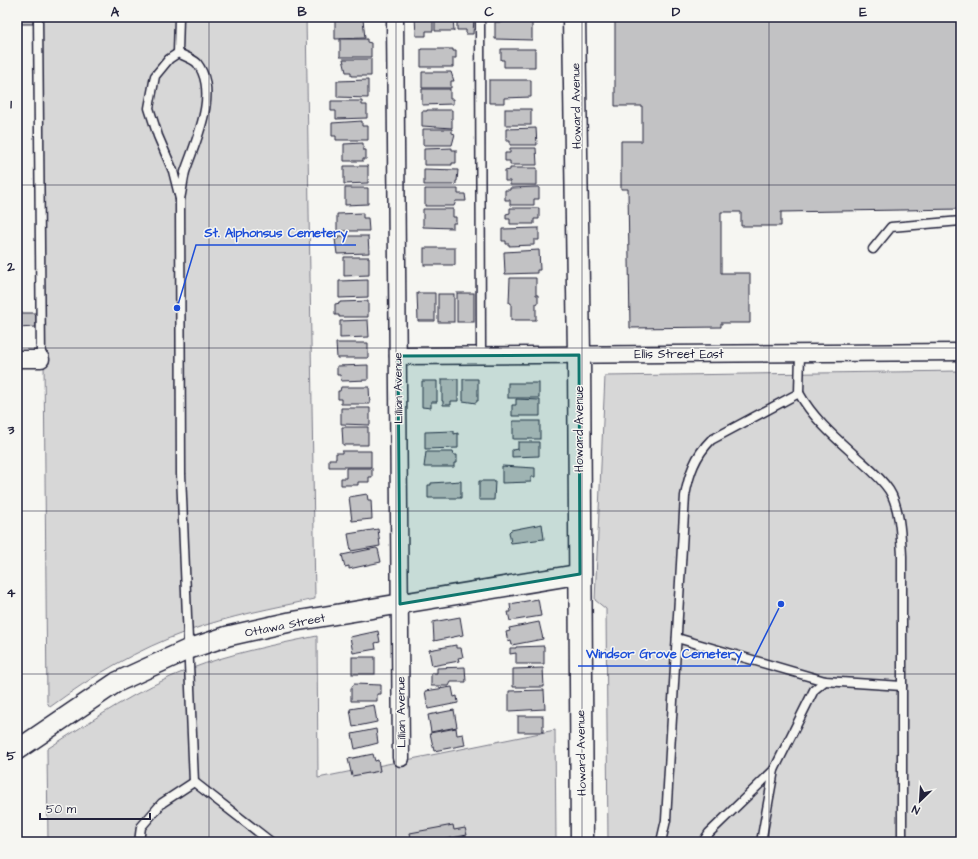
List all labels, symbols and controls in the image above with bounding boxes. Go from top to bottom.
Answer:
text: A [111,3,120,21]
text: B [297,3,307,21]
text: C [484,3,494,21]
text: D [672,3,681,21]
text: E [859,3,867,21]
street label: Howard Avenue [567,62,586,149]
text: 1 [10,95,12,113]
callout: St. Alphonsus Cemetery [196,220,356,245]
text: St. Alphonsus Cemetery [203,224,349,243]
text: 2 [6,258,15,276]
street label: Ellis Street East [634,346,724,363]
street label: Lillian Avenue [389,352,408,424]
street label: Howard Avenue [571,385,588,472]
text: 3 [7,421,15,439]
text: 4 [7,584,16,602]
street label: Ottawa Street [243,609,327,642]
callout: Windsor Grove Cemetery [578,641,750,666]
text: Windsor Grove Cemetery [585,645,743,664]
street label: Lillian Avenue [392,676,411,748]
street label: Howard Avenue [572,709,591,796]
text: 5 [6,747,16,765]
north arrow [900,781,940,821]
scale bar [40,795,150,821]
text: 50 m [46,801,77,818]
text: N [910,801,922,818]

